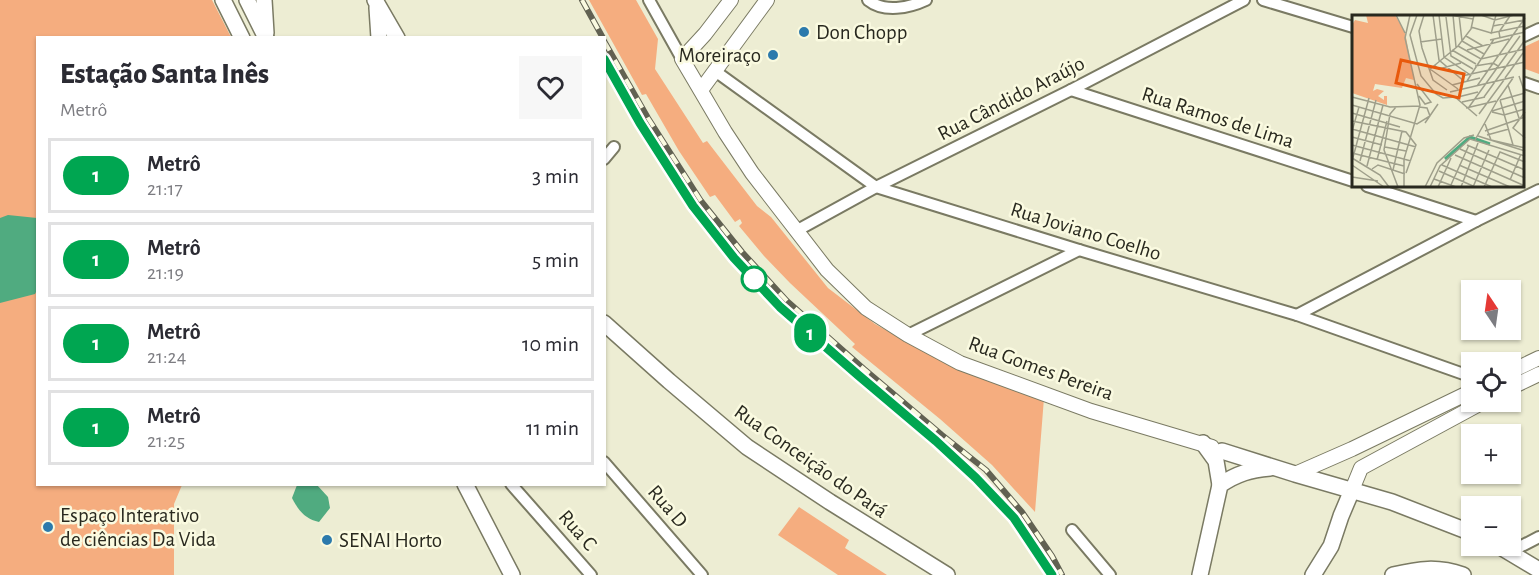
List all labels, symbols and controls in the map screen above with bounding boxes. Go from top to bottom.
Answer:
inset map [1352,15,1524,188]
place label: Don Chopp [816,22,908,43]
marker: Don Chopp [797,25,811,39]
place label: Moreiraço [679,45,761,66]
marker: Moreiraço [766,48,780,62]
street label: Rua Cândido Araújo [934,52,1088,145]
button: heart [519,56,582,119]
text: Estação Santa Inês [60,61,269,89]
street label: Rua Ramos de Lima [1139,83,1297,152]
text: Metrô [60,100,107,120]
text: Metrô [147,153,201,175]
text: 1 [92,165,100,186]
text: 3 min [532,165,579,187]
text: 21:17 [147,179,183,199]
street label: Rua Joviano Coelho [1008,199,1164,264]
text: Metrô [147,237,201,259]
text: 1 [92,249,100,270]
text: 5 min [532,249,579,271]
text: 21:19 [147,263,184,283]
unlabelled marker [741,266,767,292]
north arrow [1461,280,1521,340]
map controls [1461,280,1521,556]
line badge: 1 [790,314,830,352]
text: Metrô [147,321,201,343]
text: 1 [806,323,814,344]
street label: Rua Gomes Pereira [966,332,1116,405]
text: 1 [92,333,100,354]
text: 10 min [522,333,579,355]
text: 21:24 [147,347,186,367]
button: locate [1461,352,1521,412]
street label: Rua Conceição do Pará [730,401,891,522]
text: Metrô [147,405,201,427]
text: 1 [92,417,100,438]
text: 11 min [526,417,579,439]
button: + [1461,424,1521,484]
text: 21:25 [147,431,185,451]
street label: Rua D [644,481,692,532]
button: − [1461,496,1521,556]
place label: Espaço Interativo de ciências Da Vida [60,505,216,550]
street label: Rua C [555,506,601,555]
marker: Espaço Interativo de ciências Da Vida [41,520,55,534]
place label: SENAI Horto [339,530,442,551]
marker: SENAI Horto [320,533,334,547]

